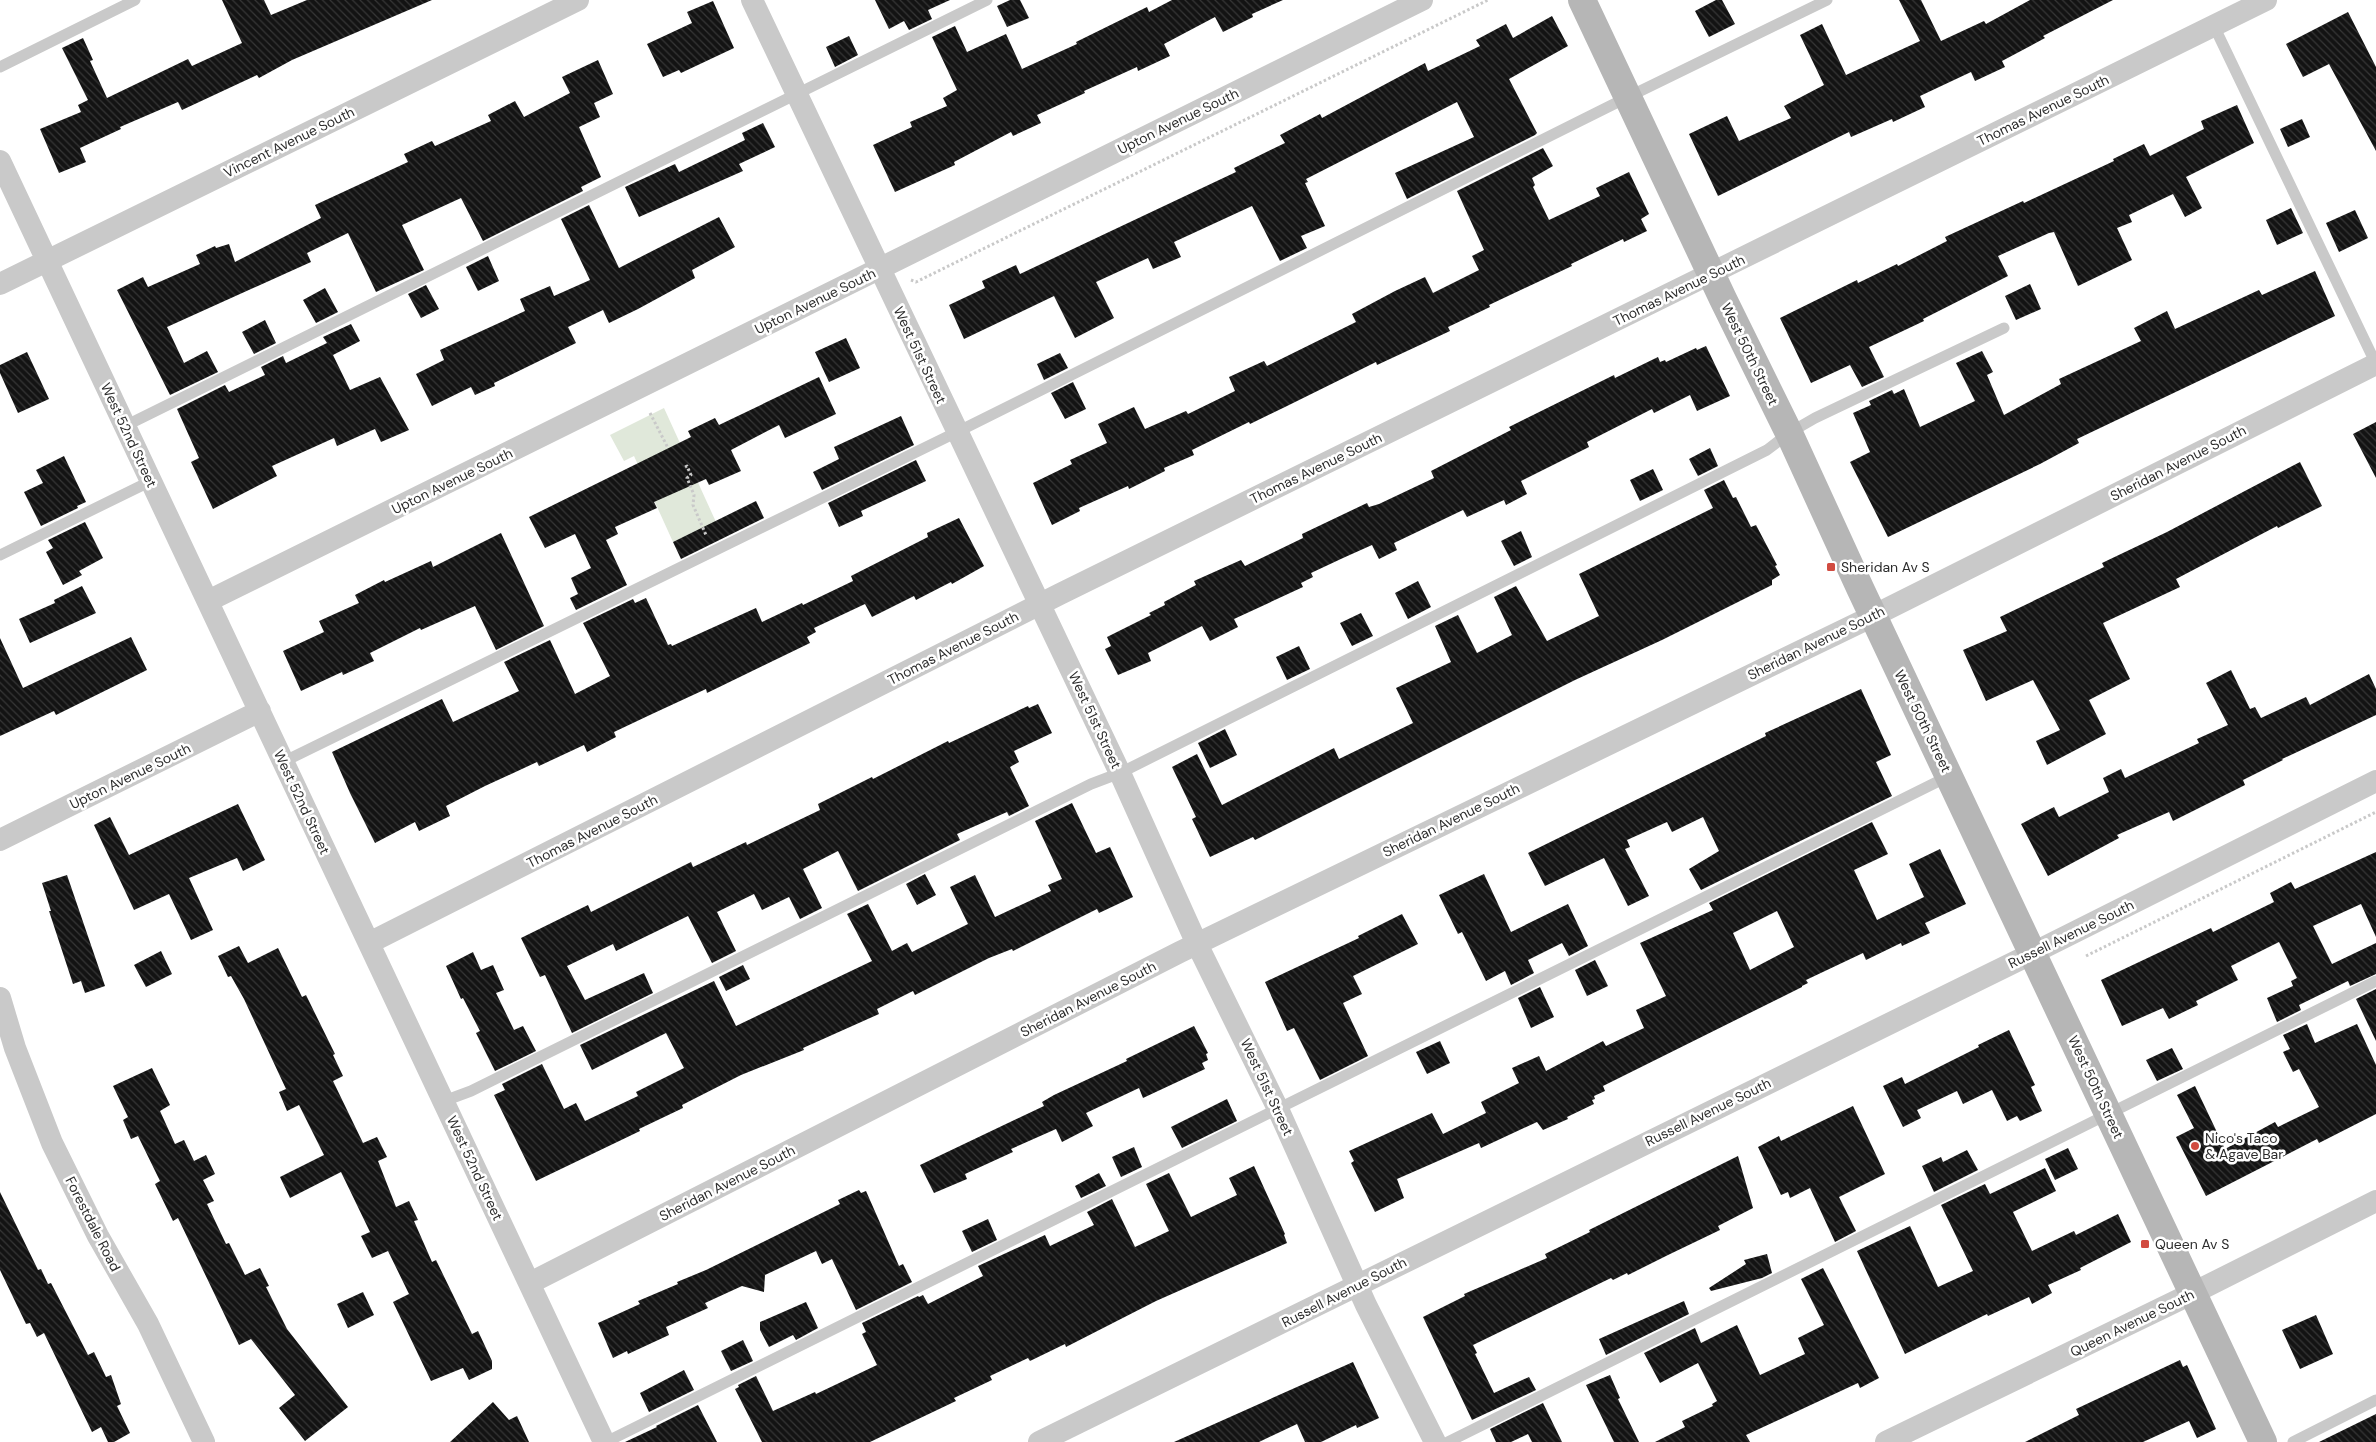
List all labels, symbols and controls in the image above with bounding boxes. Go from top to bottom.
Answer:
street label: Thomas Avenue South [1974,70,2112,150]
street label: Upton Avenue South [1115,84,1241,158]
street label: Vincent Avenue South [221,103,357,181]
street label: Thomas Avenue South [1610,250,1748,330]
street label: Upton Avenue South [752,264,878,338]
street label: West 50th Street [1717,300,1783,408]
street label: West 51st Street [890,304,950,406]
street label: West 52nd Street [97,380,161,490]
street label: Sheridan Avenue South [2107,421,2249,505]
street label: Thomas Avenue South [1247,428,1385,508]
street label: Upton Avenue South [389,444,515,518]
place label: Sheridan Av S [1841,558,1930,576]
marker: Sheridan Av S [1825,561,1837,573]
street label: Sheridan Avenue South [1745,602,1887,684]
street label: Thomas Avenue South [885,607,1021,689]
street label: West 50th Street [1890,667,1956,775]
street label: West 51st Street [1065,669,1125,771]
street label: Upton Avenue South [67,739,193,813]
street label: West 52nd Street [270,747,334,857]
street label: Sheridan Avenue South [1380,779,1522,861]
street label: Thomas Avenue South [524,790,660,872]
street label: Russell Avenue South [2005,896,2137,972]
street label: Sheridan Avenue South [1017,957,1159,1041]
street label: West 50th Street [2064,1033,2128,1141]
street label: West 51st Street [1237,1036,1297,1138]
street label: Russell Avenue South [1642,1074,1774,1150]
street label: West 52nd Street [443,1113,507,1223]
place label: Nico's Taco & Agave Bar [2205,1129,2283,1163]
marker: Nico's Taco & Agave Bar [2189,1140,2201,1152]
street label: Sheridan Avenue South [656,1141,798,1225]
street label: Forestdale Road [61,1174,125,1274]
place label: Queen Av S [2155,1235,2229,1253]
marker: Queen Av S [2139,1238,2151,1250]
street label: Russell Avenue South [1279,1253,1409,1331]
street label: Queen Avenue South [2067,1285,2197,1361]

